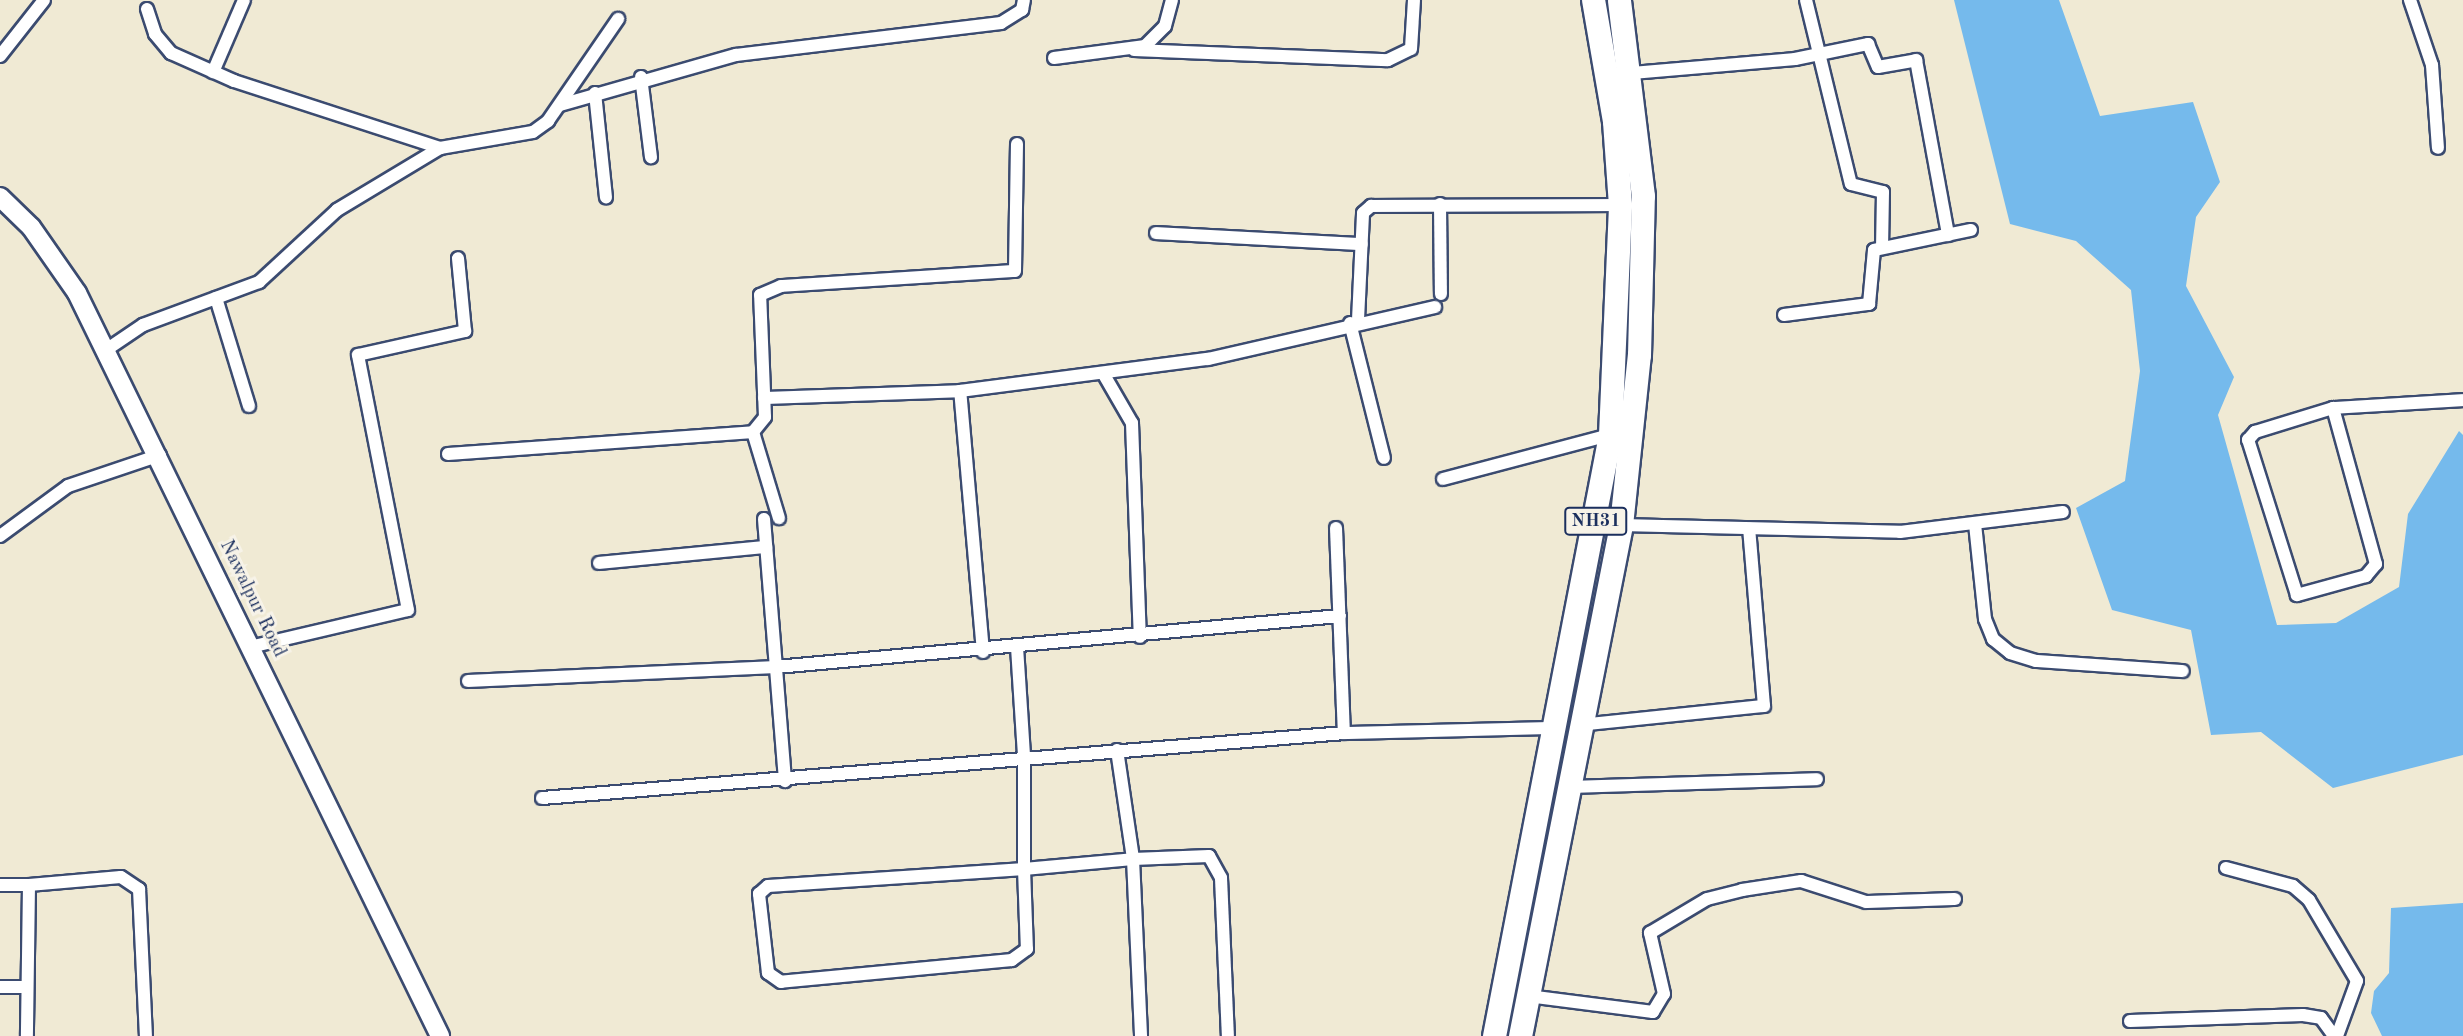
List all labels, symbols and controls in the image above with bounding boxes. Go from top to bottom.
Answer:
road number: NH31 [1563,506,1629,536]
street label: Nawalpur Road [214,537,290,661]

